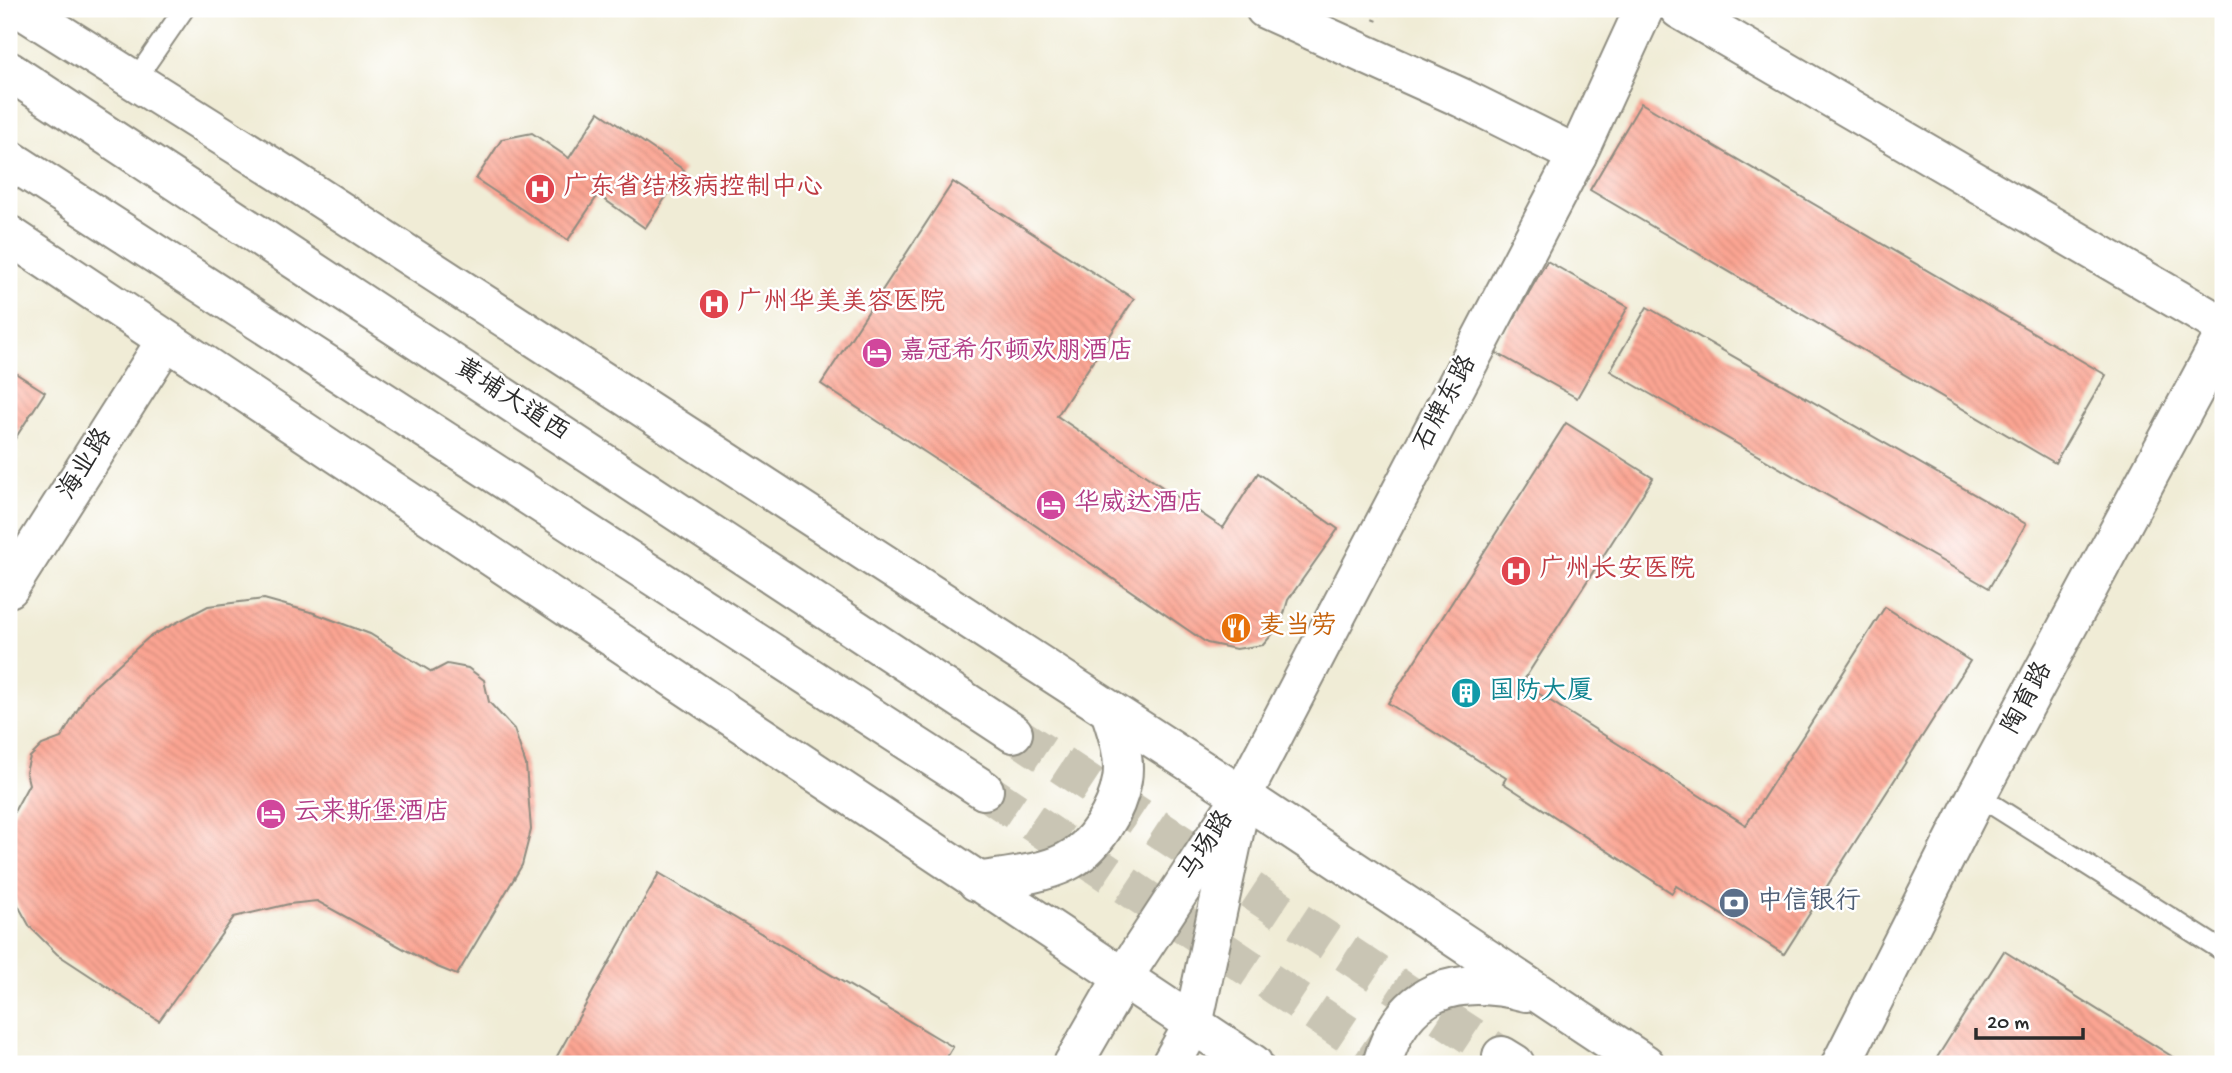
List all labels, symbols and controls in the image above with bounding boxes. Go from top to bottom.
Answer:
hospital icon: 广东省结核病控制中心 [523,172,557,206]
place label: 广东省结核病控制中心 [563,172,823,205]
hospital icon: 广州华美美容医院 [697,287,731,321]
place label: 广州华美美容医院 [737,287,945,320]
hotel icon: 嘉冠希尔顿欢朋酒店 [860,336,894,370]
place label: 嘉冠希尔顿欢朋酒店 [900,336,1134,369]
street label: 石牌东路 [1407,350,1485,457]
street label: 黄埔大道西 [448,352,575,450]
street label: 海业路 [51,423,121,506]
hotel icon: 华威达酒店 [1034,488,1068,522]
place label: 华威达酒店 [1074,488,1204,521]
hospital icon: 广州长安医院 [1499,554,1533,588]
place label: 广州长安医院 [1539,554,1695,587]
restaurant icon: 麦当劳 [1219,611,1253,645]
place label: 麦当劳 [1259,611,1337,644]
street label: 陶育路 [1995,656,2061,741]
building icon: 国防大厦 [1449,676,1483,710]
place label: 国防大厦 [1489,677,1593,709]
hotel icon: 云来斯堡酒店 [254,797,288,831]
place label: 云来斯堡酒店 [294,797,450,830]
street label: 马场路 [1172,805,1242,888]
bank icon: 中信银行 [1717,886,1751,920]
place label: 中信银行 [1757,886,1861,919]
scale bar [1976,996,2083,1040]
text: 20 m [1987,1012,2029,1037]

